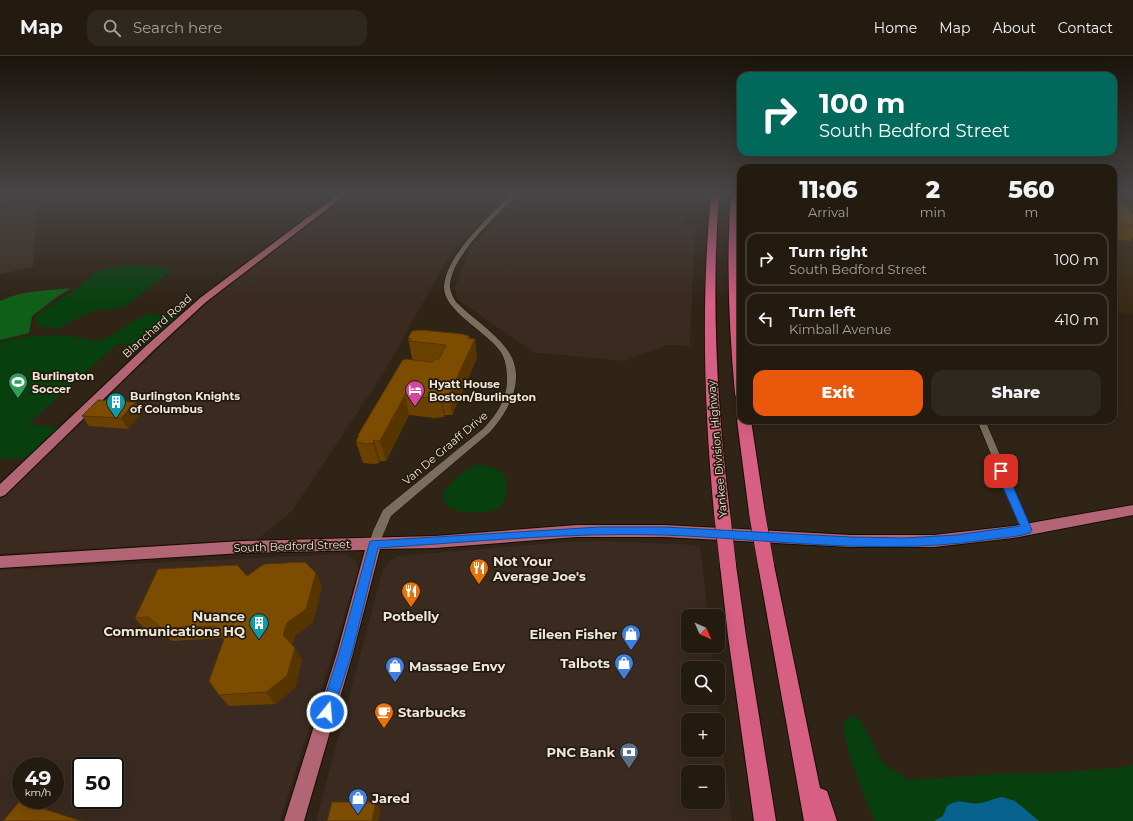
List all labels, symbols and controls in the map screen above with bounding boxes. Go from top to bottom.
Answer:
search box [87,10,367,46]
text: Map [20,16,63,39]
icon: search [101,17,123,39]
text: Search here [133,18,222,37]
text: Home [874,19,917,37]
text: Map [939,19,970,37]
text: About [992,19,1036,37]
text: Contact [1058,19,1113,37]
text: 100 m [819,86,905,120]
icon: right [753,88,805,140]
text: South Bedford Street [819,120,1010,142]
text: 11:06 [799,175,858,204]
text: 2 [926,175,940,204]
text: 560 [1008,175,1055,204]
text: Arrival [808,204,849,220]
text: min [920,204,946,220]
text: m [1025,204,1038,220]
text: Turn right [789,242,868,261]
icon: right [755,248,777,270]
text: 100 m [1054,250,1099,269]
text: South Bedford Street [789,261,927,277]
street label: Blanchard Road [119,291,195,361]
text: Turn left [789,302,856,321]
icon: left [755,308,777,330]
text: 410 m [1054,310,1099,329]
text: Kimball Avenue [789,321,891,337]
place label: Burlington Soccer [32,369,94,396]
button: Exit [753,370,923,416]
button: Share [931,370,1101,416]
sports icon: Burlington Soccer [7,371,29,399]
place label: Hyatt House Boston/Burlington [429,377,536,404]
hotel icon: Hyatt House Boston/Burlington [404,379,426,407]
street label: Yankee Division Highway [704,380,730,518]
place label: Burlington Knights of Columbus [130,389,240,416]
building icon: Burlington Knights of Columbus [105,391,127,419]
street label: Van De Graaff Drive [399,408,491,488]
pin [984,454,1018,488]
icon: arrive [990,460,1012,482]
street label: South Bedford Street [233,537,351,555]
place label: Not Your Average Joe's [492,553,586,584]
restaurant icon: Not Your Average Joe's [468,557,490,585]
restaurant icon: Potbelly [400,580,422,608]
place label: Nuance Communications HQ [103,608,245,639]
place label: Potbelly [383,608,439,624]
north arrow [681,609,725,653]
map controls [681,609,725,809]
building icon: Nuance Communications HQ [248,612,270,640]
shop icon: Eileen Fisher [620,623,642,651]
place label: Eileen Fisher [529,626,617,642]
shop icon: Talbots [613,652,635,680]
shop icon: Massage Envy [384,655,406,683]
place label: Talbots [560,655,610,671]
place label: Massage Envy [409,658,505,674]
button: search [681,661,725,705]
position arrow [306,691,348,733]
cafe icon: Starbucks [373,701,395,729]
place label: Starbucks [398,704,466,720]
button: + [681,713,725,757]
bank icon: PNC Bank [618,741,640,769]
place label: PNC Bank [547,744,615,760]
speed limit sign: 50 [72,757,124,809]
button: − [681,765,725,809]
text: 49 [25,766,51,790]
text: km/h [25,786,51,799]
shop icon: Jared [347,787,369,815]
place label: Jared [371,790,410,806]

